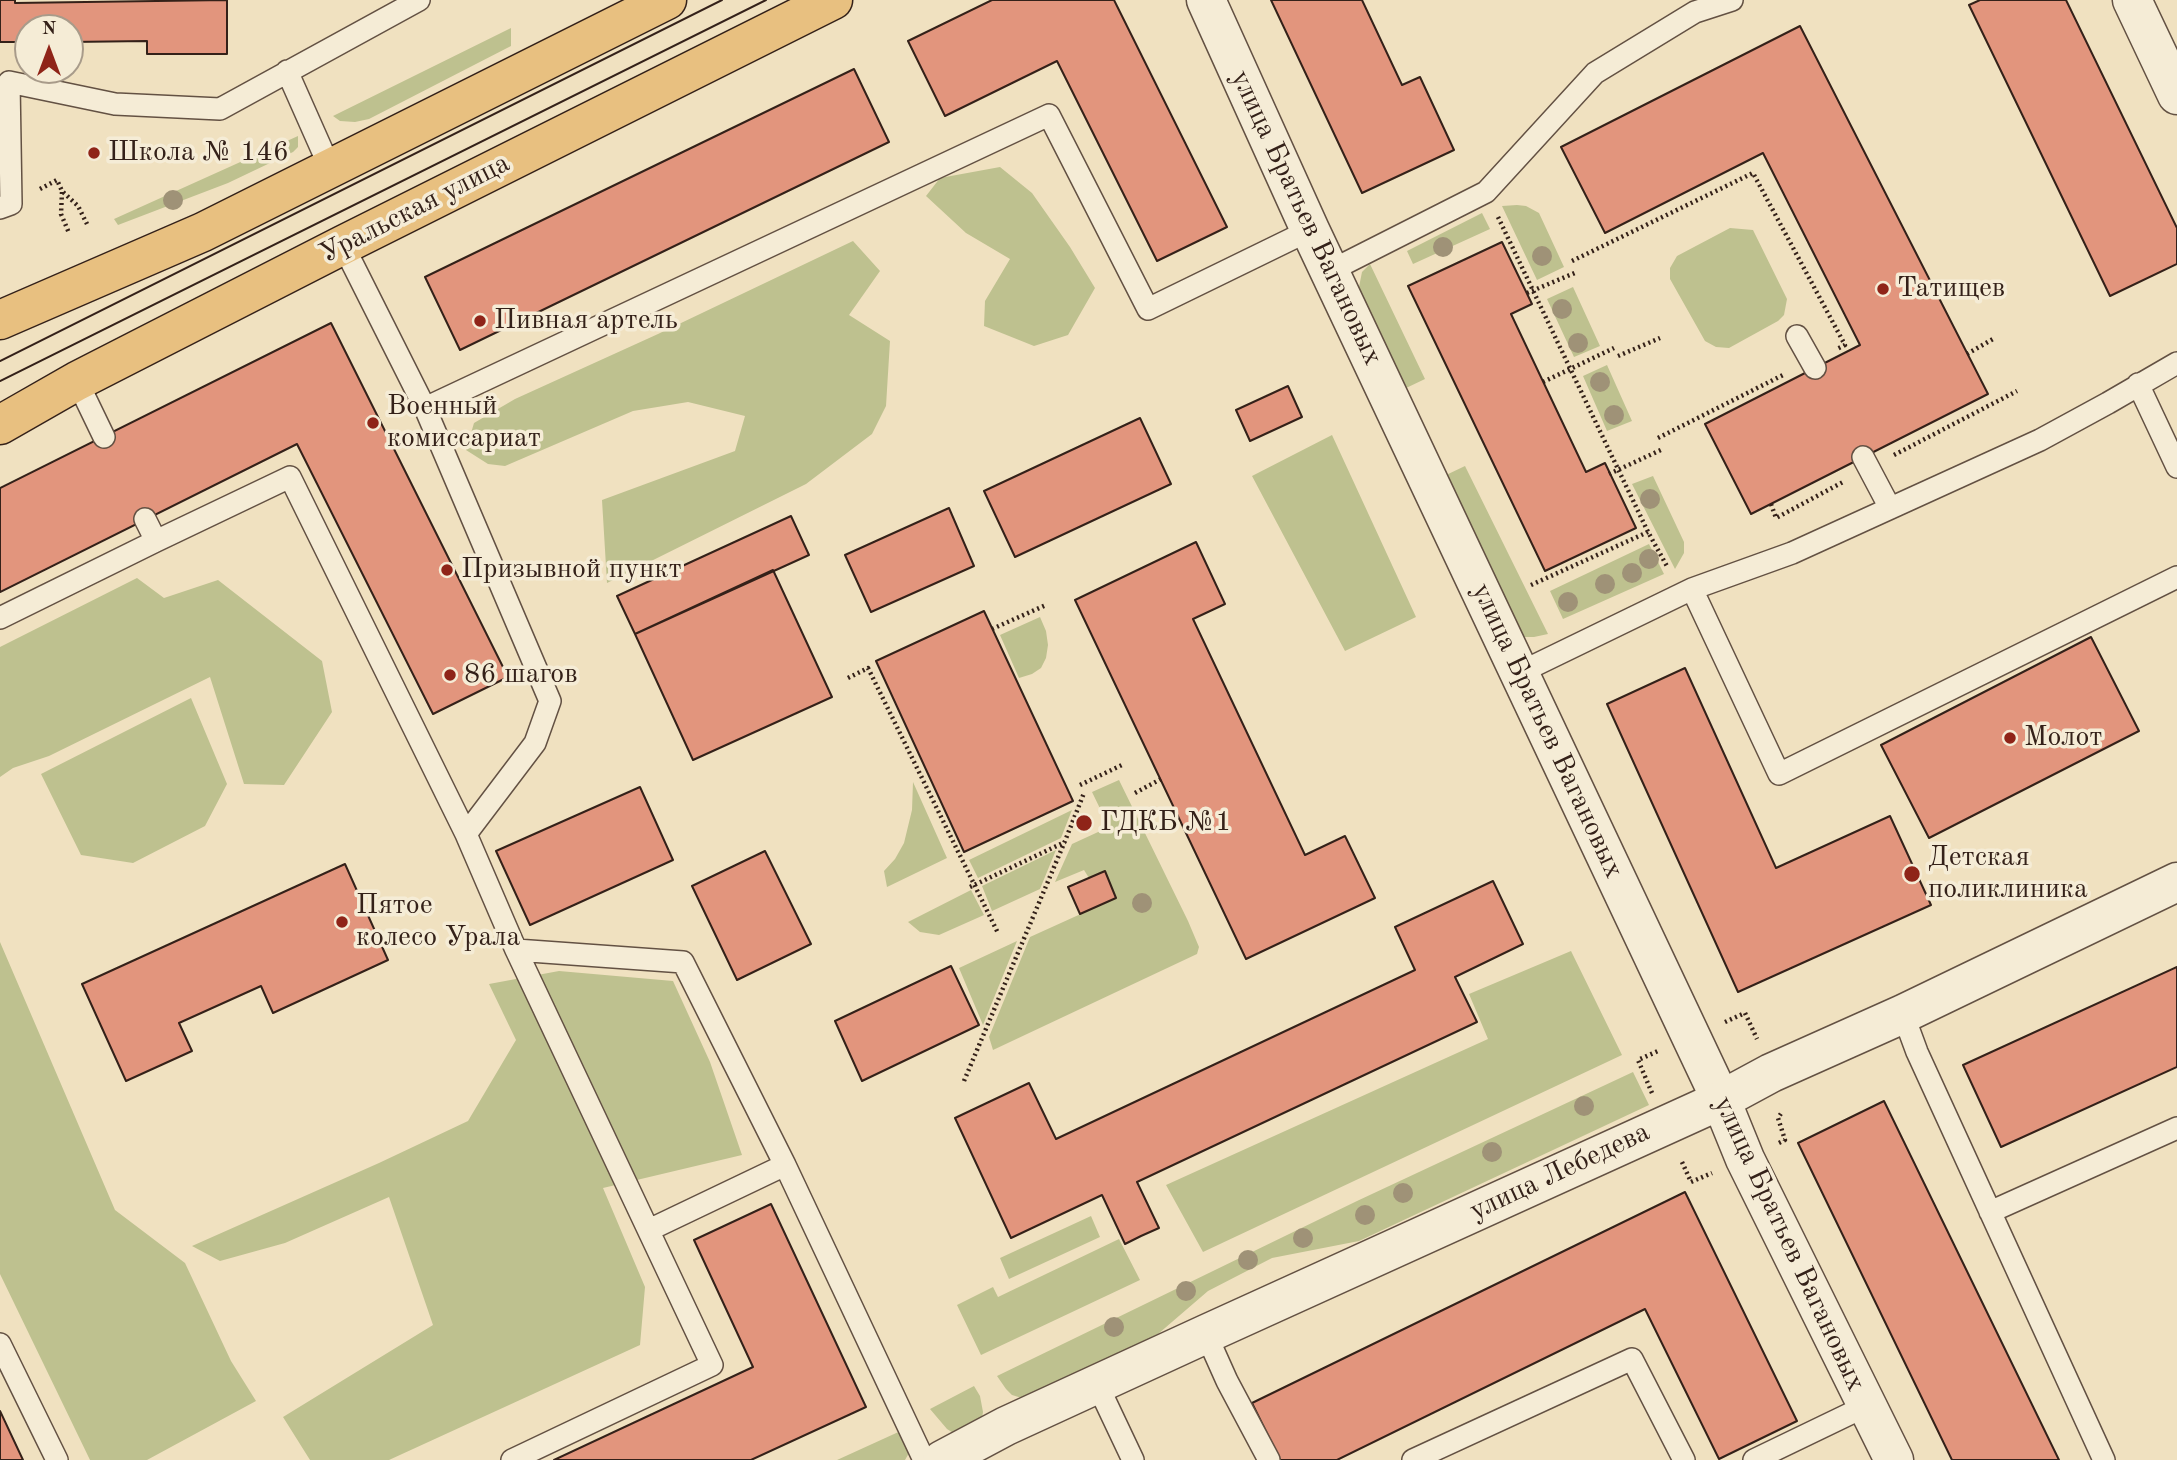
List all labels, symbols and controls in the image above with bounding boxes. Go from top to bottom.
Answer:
north arrow [14,14,84,84]
text: N [42,20,56,39]
street label: улица Братьев Вагановых [1223,65,1389,371]
place label: Школа № 146 [108,136,289,170]
marker: Школа № 146 [86,145,102,161]
street label: Уральская улица [314,147,516,271]
place label: Татищев [1897,272,2005,306]
marker: Татищев [1875,281,1891,297]
place label: Пивная артель [494,304,678,338]
marker: Пивная артель [472,313,488,329]
place label: Военный комиссариат [387,390,541,456]
marker: Военный комиссариат [365,415,381,431]
place label: Призывной пункт [461,553,682,587]
marker: Призывной пункт [439,562,455,578]
street label: улица Братьев Вагановых [1464,578,1630,884]
place label: 86 шагов [464,658,578,692]
marker: 86 шагов [442,667,458,683]
place label: Молот [2024,721,2103,755]
marker: Молот [2002,730,2018,746]
place label: ГДКБ №1 [1100,806,1232,840]
marker: ГДКБ №1 [1074,813,1094,833]
place label: Детская поликлиника [1928,841,2088,907]
marker: Детская поликлиника [1902,864,1922,884]
place label: Пятое колесо Урала [356,889,520,955]
marker: Пятое колесо Урала [334,914,350,930]
street label: улица Братьев Вагановых [1706,1091,1872,1397]
street label: улица Лебедева [1465,1116,1655,1228]

